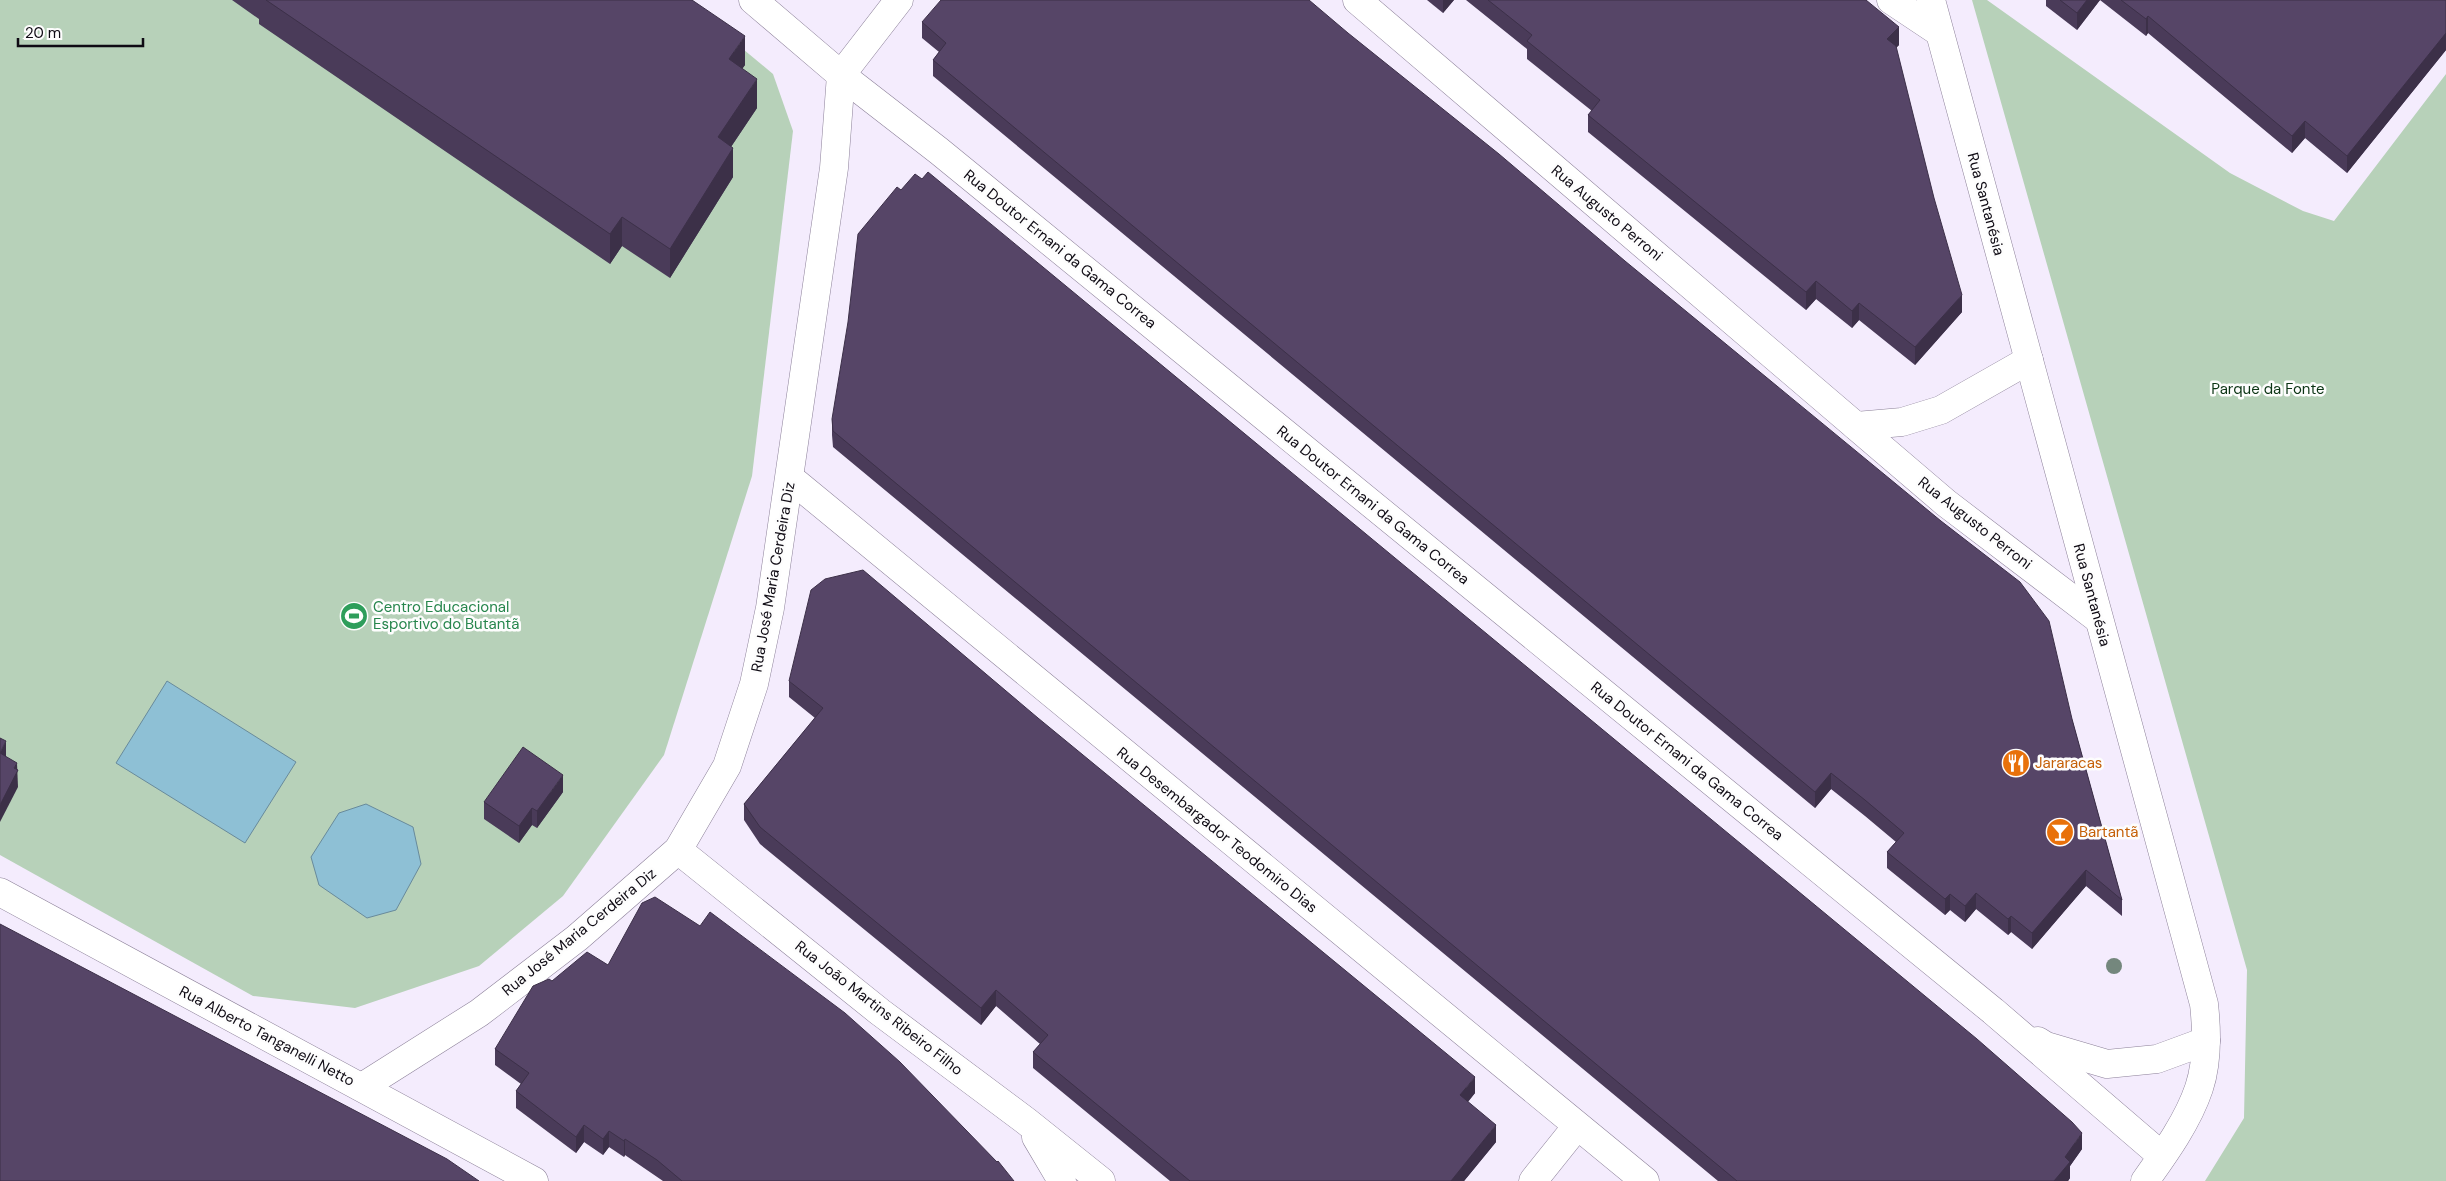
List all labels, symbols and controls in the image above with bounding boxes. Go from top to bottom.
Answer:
scale bar [18,15,142,47]
text: 20 m [25,23,61,43]
street label: Rua Santanésia [1963,150,2009,258]
street label: Rua Augusto Perroni [1547,161,1667,265]
street label: Rua Doutor Ernani da Gama Correa [960,165,1160,333]
park label: Parque da Fonte [2211,379,2325,399]
street label: Rua Doutor Ernani da Gama Correa [1273,421,1473,589]
street label: Rua Augusto Perroni [1914,472,2036,574]
street label: Rua José Maria Cerdeira Diz [746,480,800,674]
street label: Rua Santanésia [2069,541,2115,649]
place label: Centro Educacional Esportivo do Butantã [373,597,519,634]
sports icon: Centro Educacional Esportivo do Butantã [339,601,369,631]
street label: Rua Doutor Ernani da Gama Correa [1587,677,1787,845]
street label: Rua Desembargador Teodomiro Dias [1113,743,1321,917]
restaurant icon: Jararacas [2001,748,2031,778]
place label: Jararacas [2035,753,2102,773]
bar icon: Bartantã [2045,817,2075,847]
place label: Bartantã [2079,822,2138,842]
street label: Rua José Maria Cerdeira Diz [498,864,660,1000]
street label: Rua João Martins Ribeiro Filho [791,936,967,1080]
street label: Rua Alberto Tanganelli Netto [176,981,358,1091]

